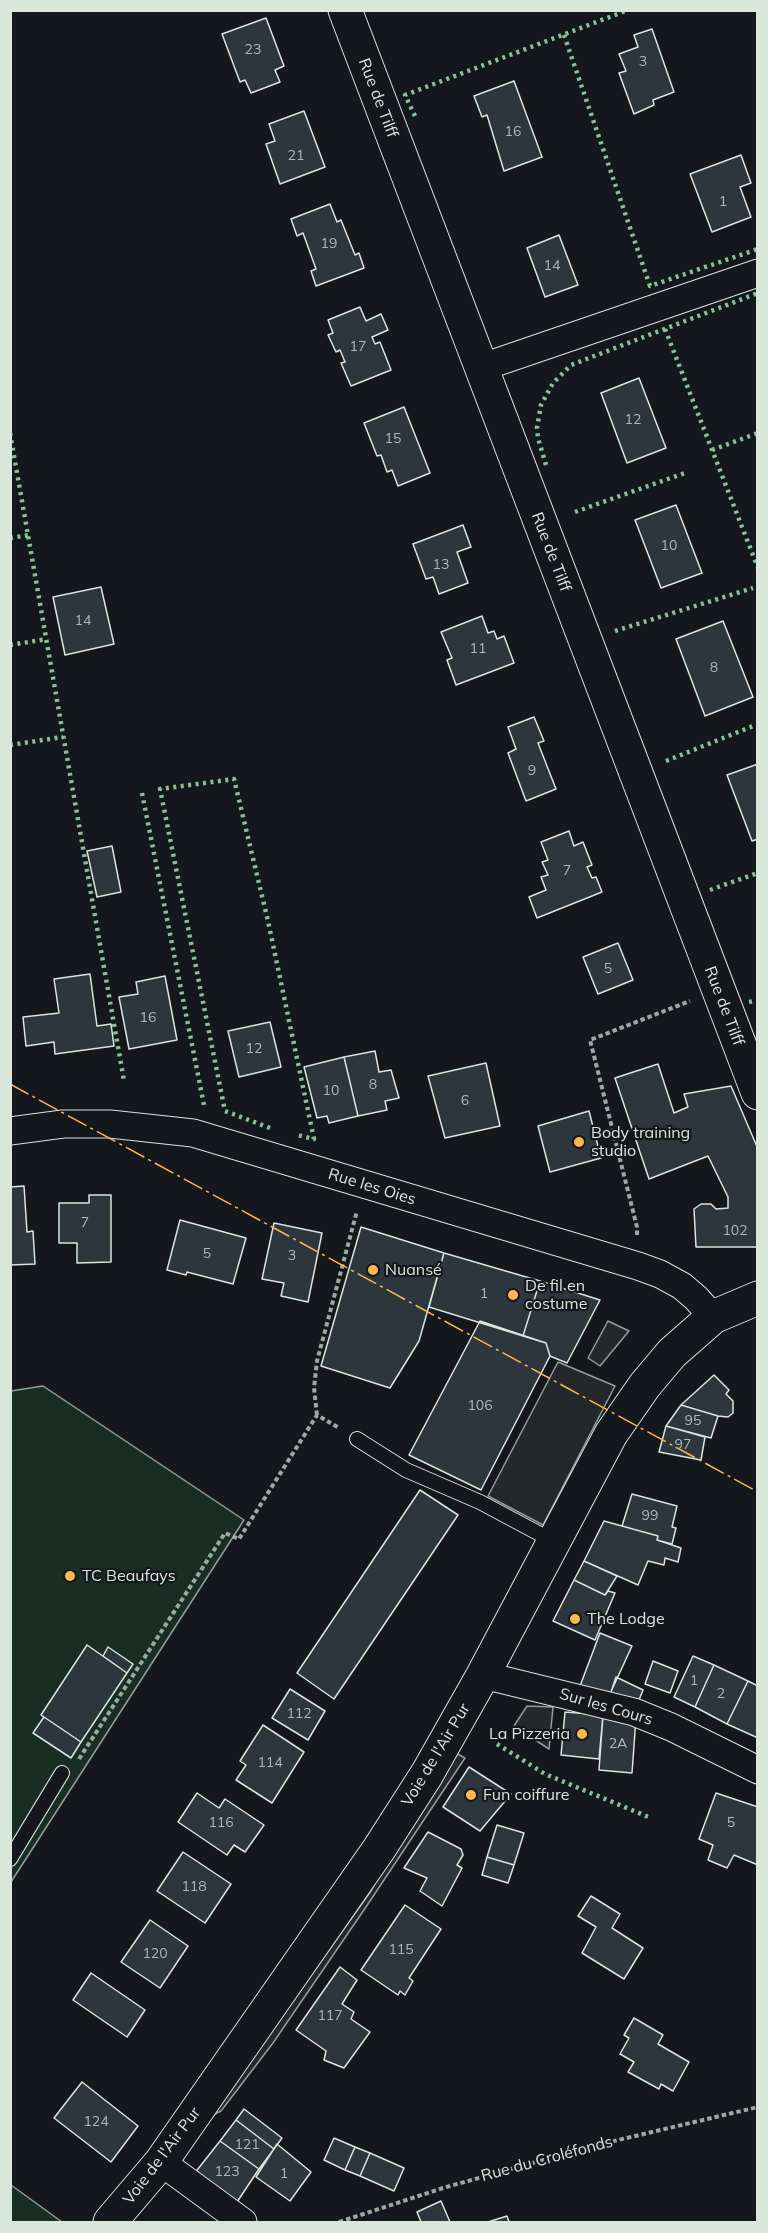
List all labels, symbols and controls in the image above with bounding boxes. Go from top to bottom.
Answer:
house number: 23 [245,42,261,58]
house number: 3 [639,54,647,70]
street label: Rue de Tilff [354,56,402,140]
house number: 16 [505,124,521,140]
house number: 21 [288,148,304,164]
house number: 1 [719,194,727,210]
house number: 19 [321,236,337,252]
house number: 14 [544,258,560,274]
house number: 17 [350,339,366,355]
house number: 12 [625,412,641,428]
house number: 15 [385,431,401,447]
street label: Rue de Tilff [527,510,575,594]
house number: 10 [661,538,677,554]
house number: 13 [433,557,449,573]
house number: 14 [75,613,91,629]
house number: 11 [470,641,486,657]
house number: 8 [710,660,718,676]
house number: 9 [528,763,536,779]
house number: 7 [563,863,571,879]
house number: 5 [604,961,612,977]
street label: Rue de Tilff [700,964,748,1048]
house number: 16 [140,1010,156,1026]
house number: 12 [246,1041,262,1057]
house number: 8 [369,1077,377,1093]
house number: 10 [323,1083,339,1099]
house number: 6 [461,1093,469,1109]
place label: Body training studio [591,1123,690,1161]
marker: Body training studio [572,1135,586,1149]
street label: Rue les Oies [326,1165,418,1209]
house number: 7 [81,1215,89,1231]
house number: 102 [722,1223,748,1239]
house number: 5 [203,1246,211,1262]
house number: 3 [288,1248,296,1264]
place label: Nuansé [385,1260,442,1280]
marker: Nuansé [366,1263,380,1277]
place label: De fil en costume [525,1276,587,1314]
house number: 1 [480,1286,488,1302]
marker: De fil en costume [506,1288,520,1302]
house number: 106 [467,1398,493,1414]
house number: 95 [685,1413,701,1429]
house number: 97 [675,1437,691,1453]
house number: 99 [642,1508,658,1524]
place label: TC Beaufays [82,1566,176,1586]
marker: TC Beaufays [63,1569,77,1583]
place label: The Lodge [587,1609,665,1629]
marker: The Lodge [568,1612,582,1626]
house number: 1 [690,1673,698,1689]
street label: Sur les Cours [557,1685,655,1729]
house number: 2 [717,1686,725,1702]
street label: Voie de l'Air Pur [398,1700,474,1810]
house number: 112 [286,1706,312,1722]
place label: La Pizzeria [489,1724,570,1744]
marker: La Pizzeria [575,1727,589,1741]
house number: 2A [609,1736,627,1752]
house number: 114 [257,1755,283,1771]
place label: Fun coiffure [483,1785,569,1805]
marker: Fun coiffure [464,1788,478,1802]
house number: 116 [208,1815,234,1831]
house number: 5 [727,1815,735,1831]
house number: 118 [181,1879,207,1895]
house number: 115 [388,1942,414,1958]
house number: 120 [142,1946,168,1962]
house number: 117 [317,2008,343,2024]
street label: Voie de l'Air Pur [119,2104,205,2208]
house number: 124 [83,2114,109,2130]
street label: Rue du Croléfonds [479,2132,615,2186]
house number: 121 [234,2137,260,2153]
house number: 123 [214,2164,240,2180]
house number: 1 [280,2166,288,2182]

